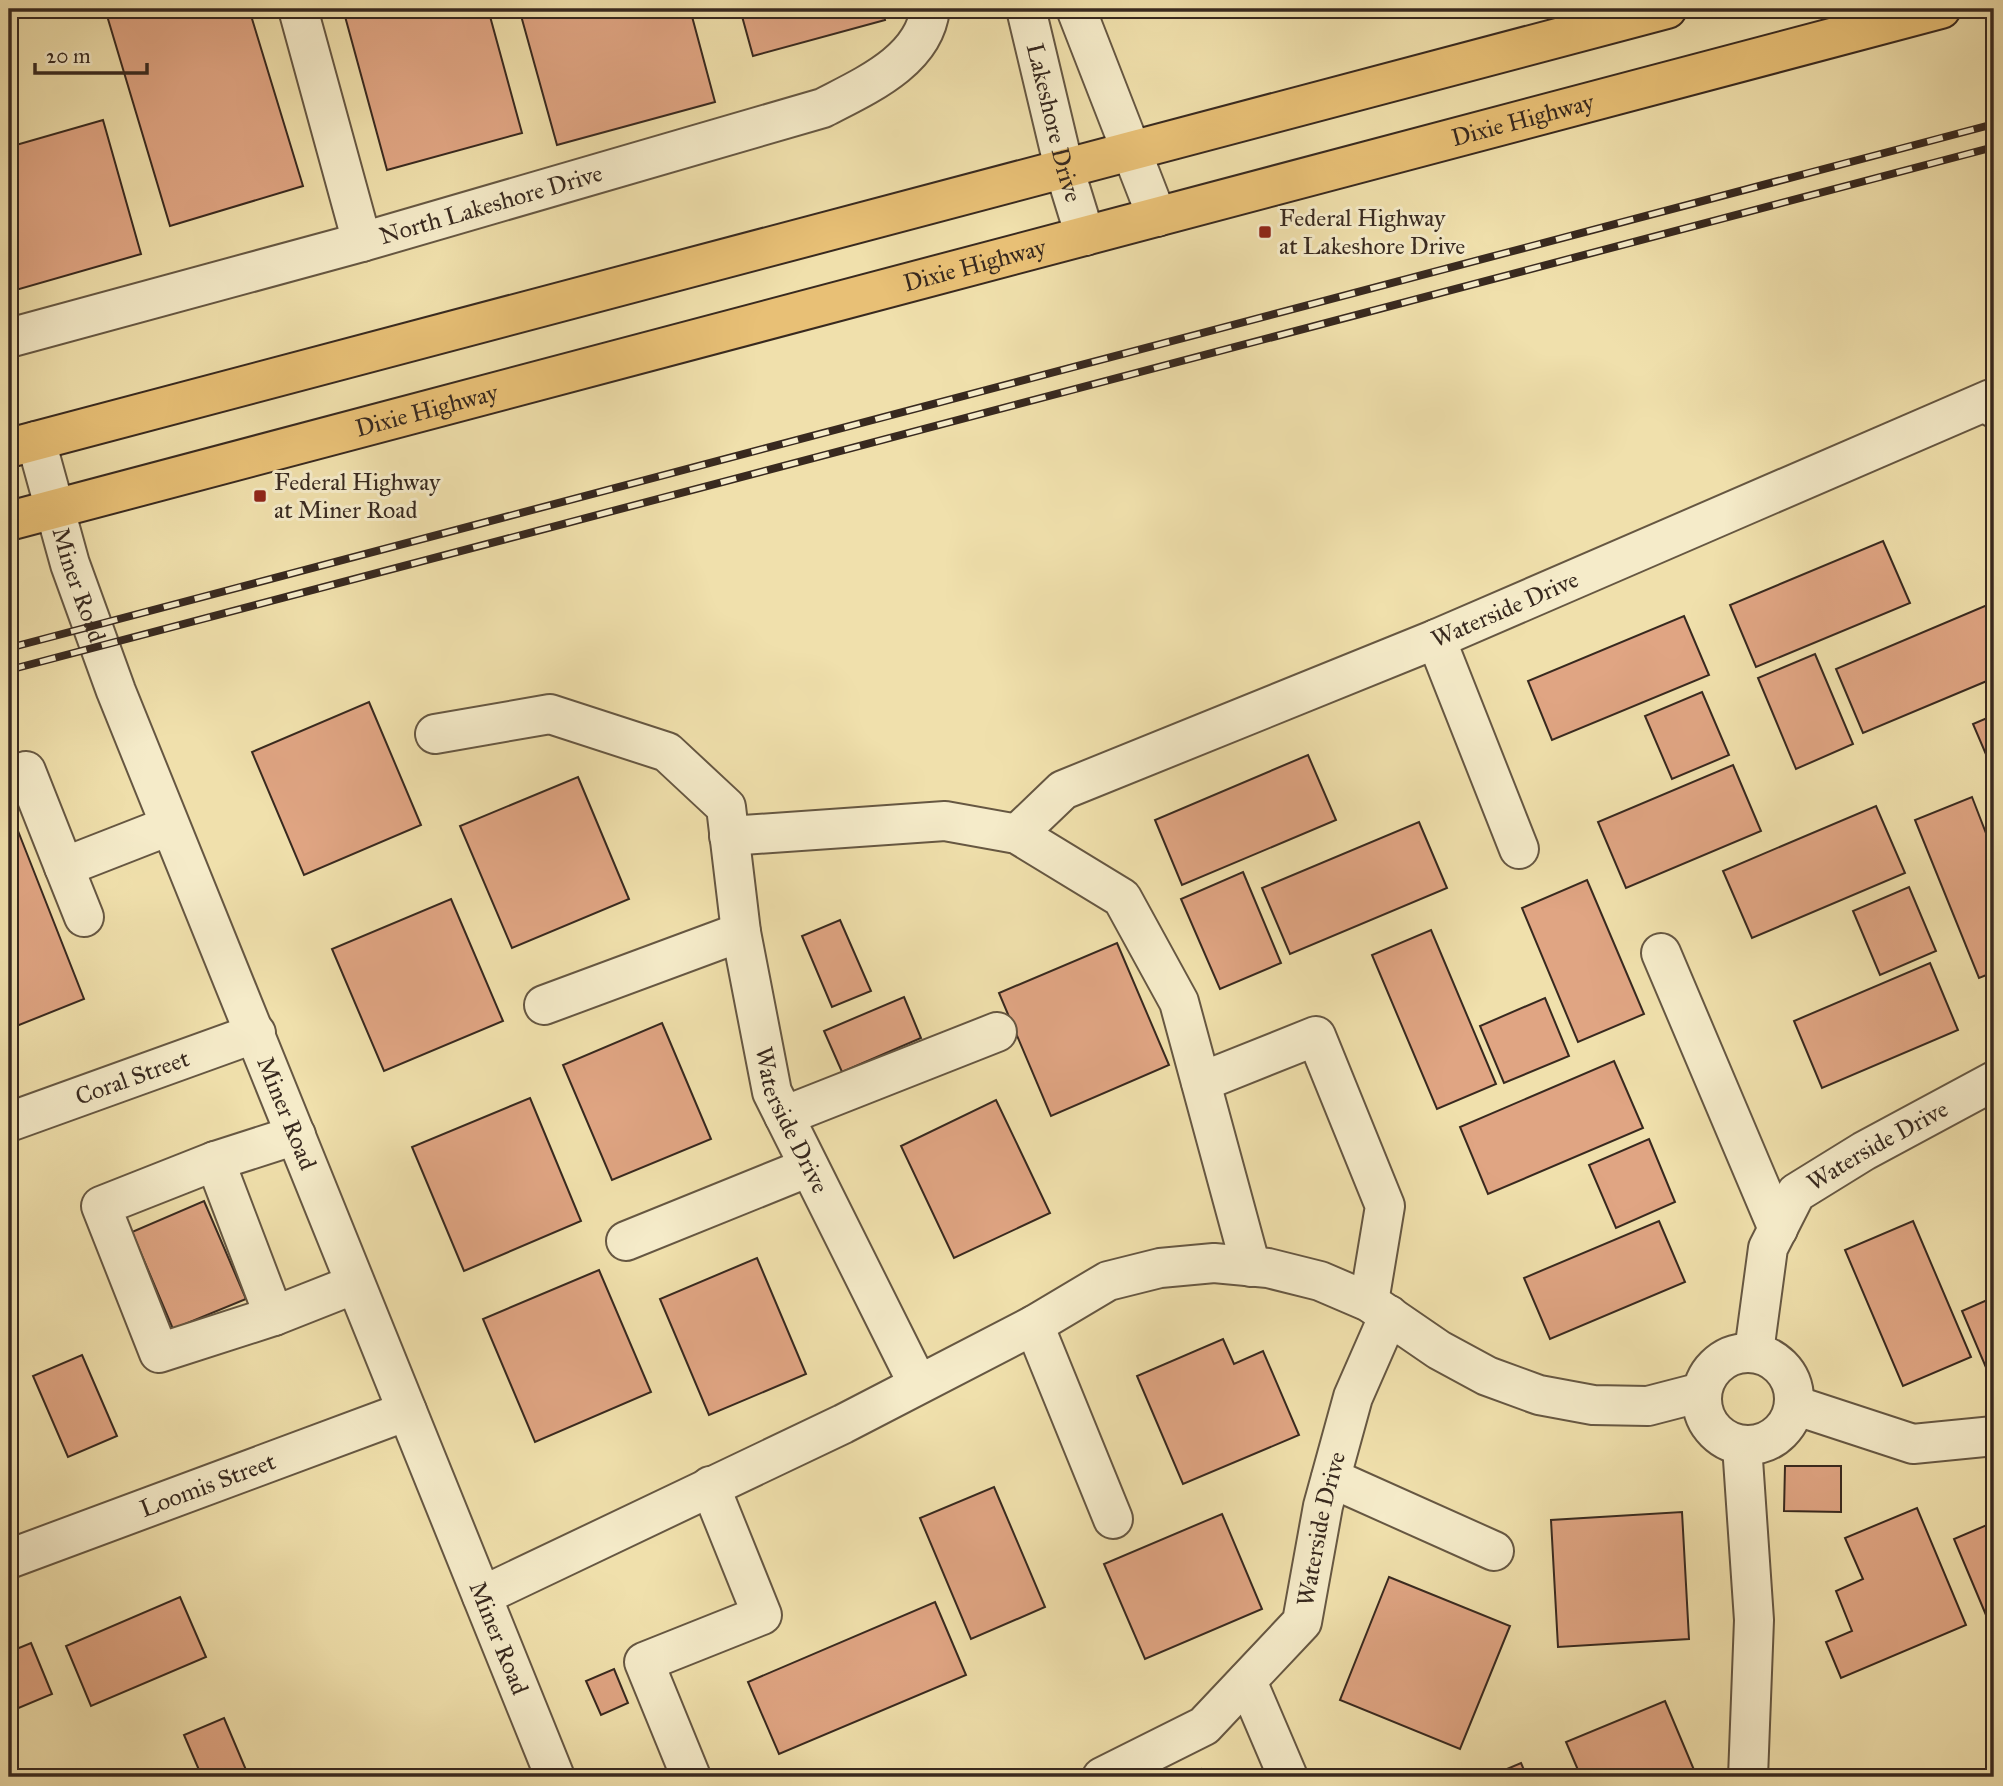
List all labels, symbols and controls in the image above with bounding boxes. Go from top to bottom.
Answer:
scale bar [35,32,147,76]
street label: Lakeshore Drive [1020,40,1089,206]
text: 20 m [46,43,91,69]
street label: Dixie Highway [1448,86,1598,153]
street label: North Lakeshore Drive [376,158,606,251]
place label: Federal Highway at Lakeshore Drive [1279,203,1465,261]
marker: Federal Highway at Lakeshore Drive [1257,224,1273,240]
street label: Dixie Highway [900,232,1050,298]
street label: Dixie Highway [352,377,502,444]
place label: Federal Highway at Miner Road [274,467,441,525]
marker: Federal Highway at Miner Road [252,488,268,504]
street label: Miner Road [46,524,112,646]
street label: Waterside Drive [1427,564,1583,654]
street label: Coral Street [71,1043,194,1112]
street label: Waterside Drive [749,1044,835,1198]
street label: Miner Road [250,1052,323,1174]
street label: Waterside Drive [1801,1094,1953,1198]
street label: Loomis Street [136,1446,280,1524]
street label: Waterside Drive [1290,1448,1352,1609]
street label: Miner Road [462,1577,535,1699]

